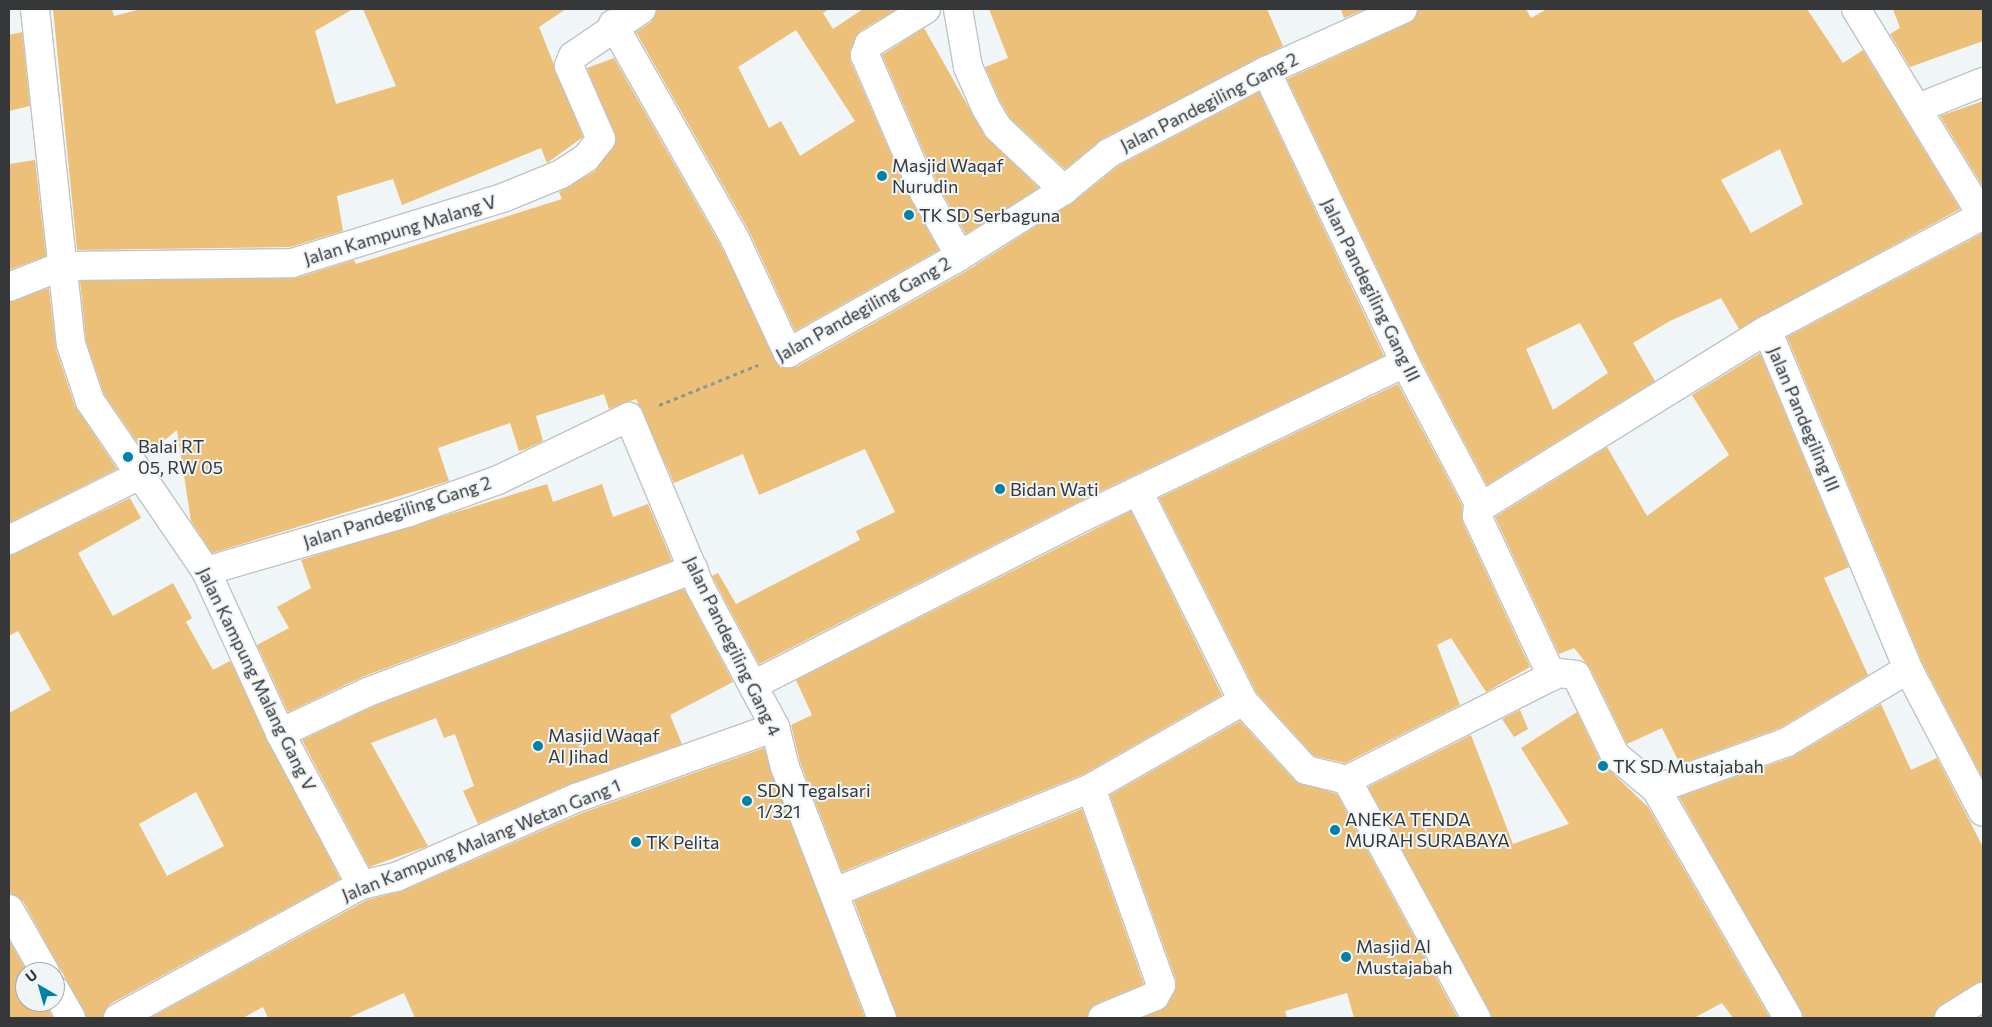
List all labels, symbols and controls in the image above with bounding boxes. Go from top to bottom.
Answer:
street label: Jalan Pandegiling Gang 2 [1117,48,1301,156]
place label: Masjid Waqaf Nurudin [892,155,1004,198]
marker: Masjid Waqaf Nurudin [876,170,888,182]
street label: Jalan Kampung Malang V [301,190,499,270]
street label: Jalan Pandegiling Gang III [1317,195,1425,385]
place label: TK SD Serbaguna [919,204,1060,226]
marker: TK SD Serbaguna [903,209,915,221]
street label: Jalan Pandegiling Gang 2 [772,252,954,366]
street label: Jalan Pandegiling III [1764,343,1844,495]
place label: Balai RT 05, RW 05 [138,436,223,478]
marker: Balai RT 05, RW 05 [122,451,134,463]
street label: Jalan Pandegiling Gang 2 [300,471,494,553]
place label: Bidan Wati [1010,478,1099,500]
marker: Bidan Wati [994,483,1006,495]
street label: Jalan Pandegiling Gang 4 [680,553,786,739]
street label: Jalan Kampung Malang Gang V [193,564,321,794]
place label: Masjid Waqaf Al Jihad [548,725,660,768]
marker: Masjid Waqaf Al Jihad [532,740,544,752]
place label: TK SD Mustajabah [1613,755,1764,777]
marker: TK SD Mustajabah [1597,760,1609,772]
street label: Jalan Kampung Malang Wetan Gang 1 [339,774,623,906]
place label: SDN Tegalsari 1/321 [757,780,871,822]
marker: SDN Tegalsari 1/321 [741,795,753,807]
place label: ANEKA TENDA MURAH SURABAYA [1345,809,1510,852]
marker: ANEKA TENDA MURAH SURABAYA [1329,824,1341,836]
place label: TK Pelita [646,831,720,853]
marker: TK Pelita [630,836,642,848]
place label: Masjid Al Mustajabah [1356,936,1453,979]
marker: Masjid Al Mustajabah [1340,951,1352,963]
north arrow [15,962,65,1012]
text: U [22,966,40,985]

